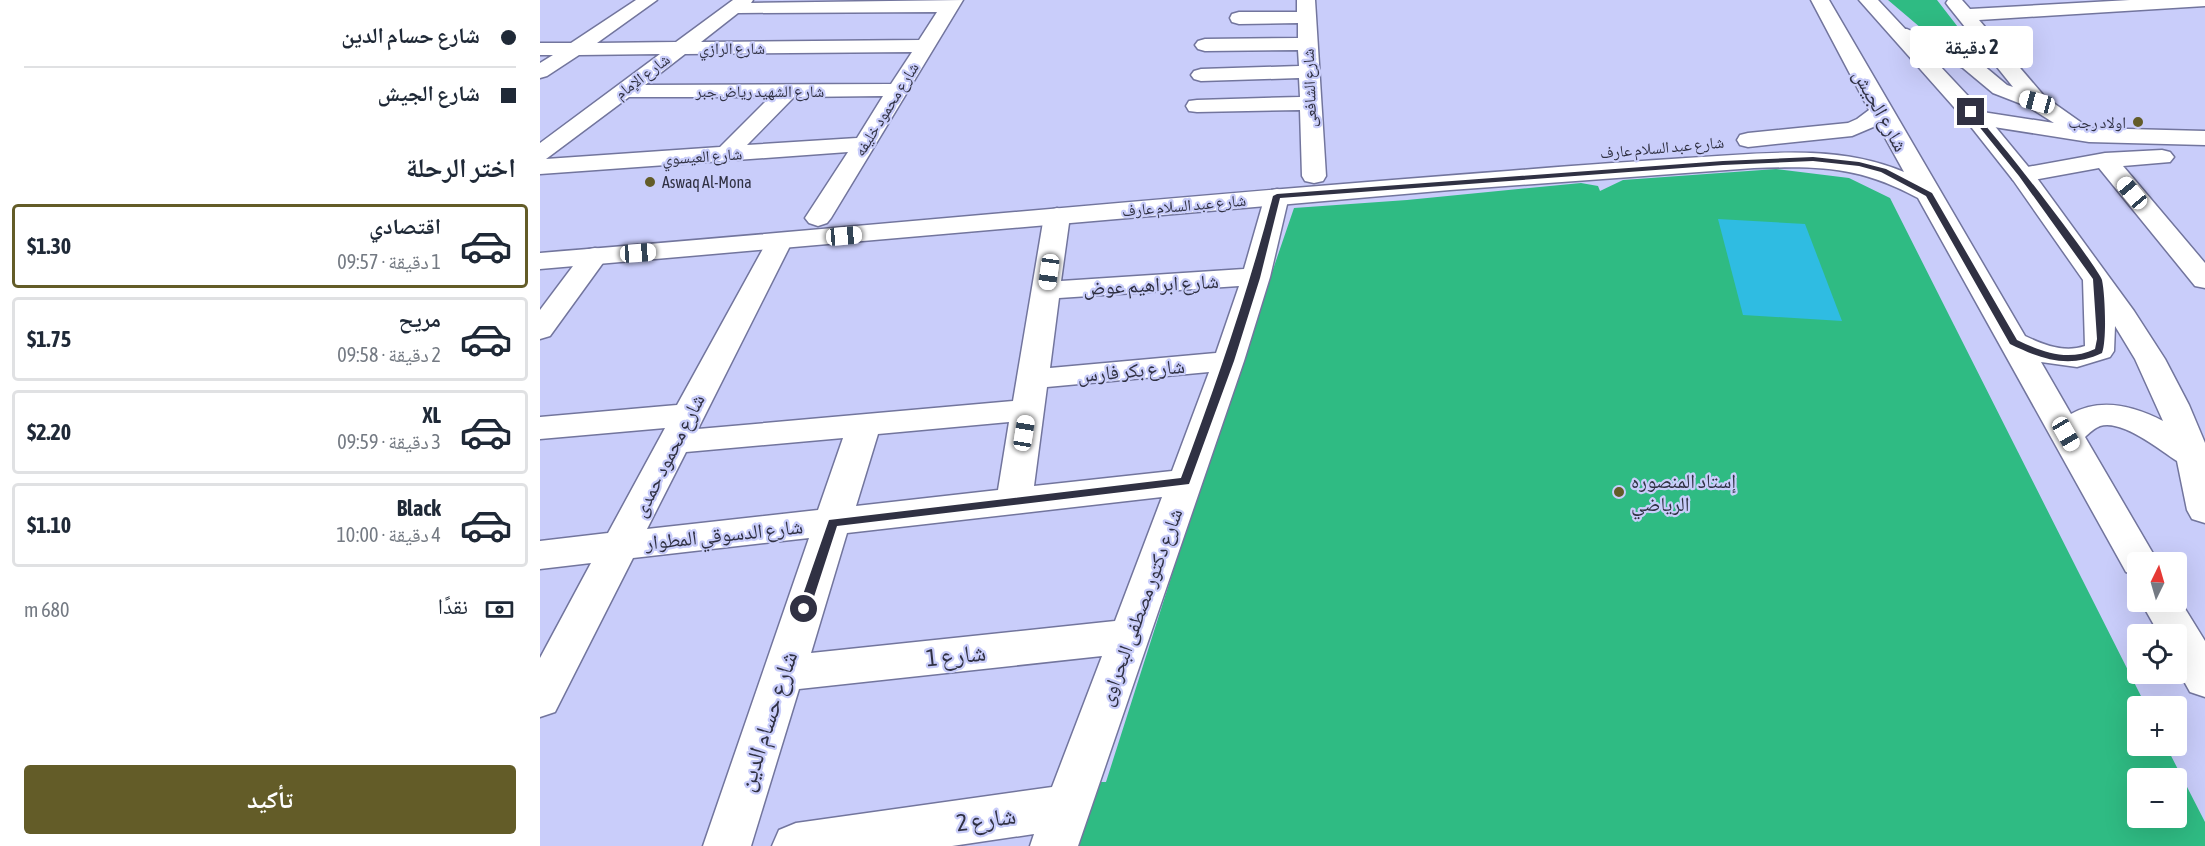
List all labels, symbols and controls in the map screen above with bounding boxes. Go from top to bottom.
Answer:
text: شارع حسام الدين [341,22,480,48]
callout: 2 دقيقة [1910,25,2032,67]
text: 2 دقيقة [1944,35,1999,58]
street label: شارع الرازي [699,39,765,61]
street label: شارع الشافعى [1299,48,1321,128]
street label: شارع الإمام [611,50,674,104]
street label: شارع محمود خليفه [850,59,924,160]
street label: شارع الجيش [1847,65,1913,156]
text: شارع الجيش [377,80,480,106]
street label: شارع الشهيد رياض جبر [695,82,824,102]
car [2017,89,2057,115]
route end [1957,98,1984,125]
place label: اولاد رجب [2068,113,2126,132]
marker: اولاد رجب [2131,115,2145,129]
street label: شارع عبد السلام عارف [1599,133,1725,163]
street label: شارع العيسوي [661,144,743,172]
text: اختر الرحلة [406,152,516,183]
place label: Aswaq Al-Mona [662,173,752,192]
car [2114,173,2150,213]
marker: Aswaq Al-Mona [643,175,657,189]
street label: شارع عبد السلام عارف [1121,191,1247,221]
text: اقتصادي [369,213,441,239]
icon: car [459,219,513,273]
car [825,225,863,247]
text: $1.30 [27,233,71,259]
car [619,243,657,263]
text: 1 دقيقة · 09:57 [337,250,441,273]
car [1038,253,1060,291]
street label: شارع ابراهيم عوض [1083,269,1220,302]
text: مريح [398,306,441,332]
icon: car [459,312,513,366]
text: $1.75 [27,326,71,352]
text: 2 دقيقة · 09:58 [337,343,441,366]
street label: شارع بكر فارس [1076,354,1186,388]
street label: شارع محمود حمدى [627,390,711,521]
text: XL [423,402,441,428]
icon: car [459,405,513,459]
car [1012,414,1036,452]
car [2049,414,2083,454]
text: $2.20 [27,419,71,445]
text: 3 دقيقة · 09:59 [337,430,441,453]
place label: إستاد المنصوره الرياضي [1631,469,1736,520]
marker: إستاد المنصوره الرياضي [1612,485,1626,499]
text: Black [397,495,441,521]
icon: car [459,498,513,552]
street label: شارع دكتور مصطفى البحراوى [1094,505,1188,710]
text: $1.10 [27,512,71,538]
street label: شارع الدسوقي المطوار [643,514,804,559]
text: 4 دقيقة · 10:00 [336,523,441,546]
north arrow [2127,552,2187,612]
map controls [2127,552,2187,828]
text: نقدًا [438,593,468,619]
icon: cash [483,593,516,626]
route start [790,595,817,622]
text: 680 m [24,598,69,621]
button: locate [2127,624,2187,684]
street label: شارع 1 [925,638,988,674]
street label: شارع حسام الدين [732,648,805,795]
button: + [2127,696,2187,756]
button: تأكيد [24,765,516,834]
button: − [2127,768,2187,828]
street label: شارع 2 [954,801,1018,839]

